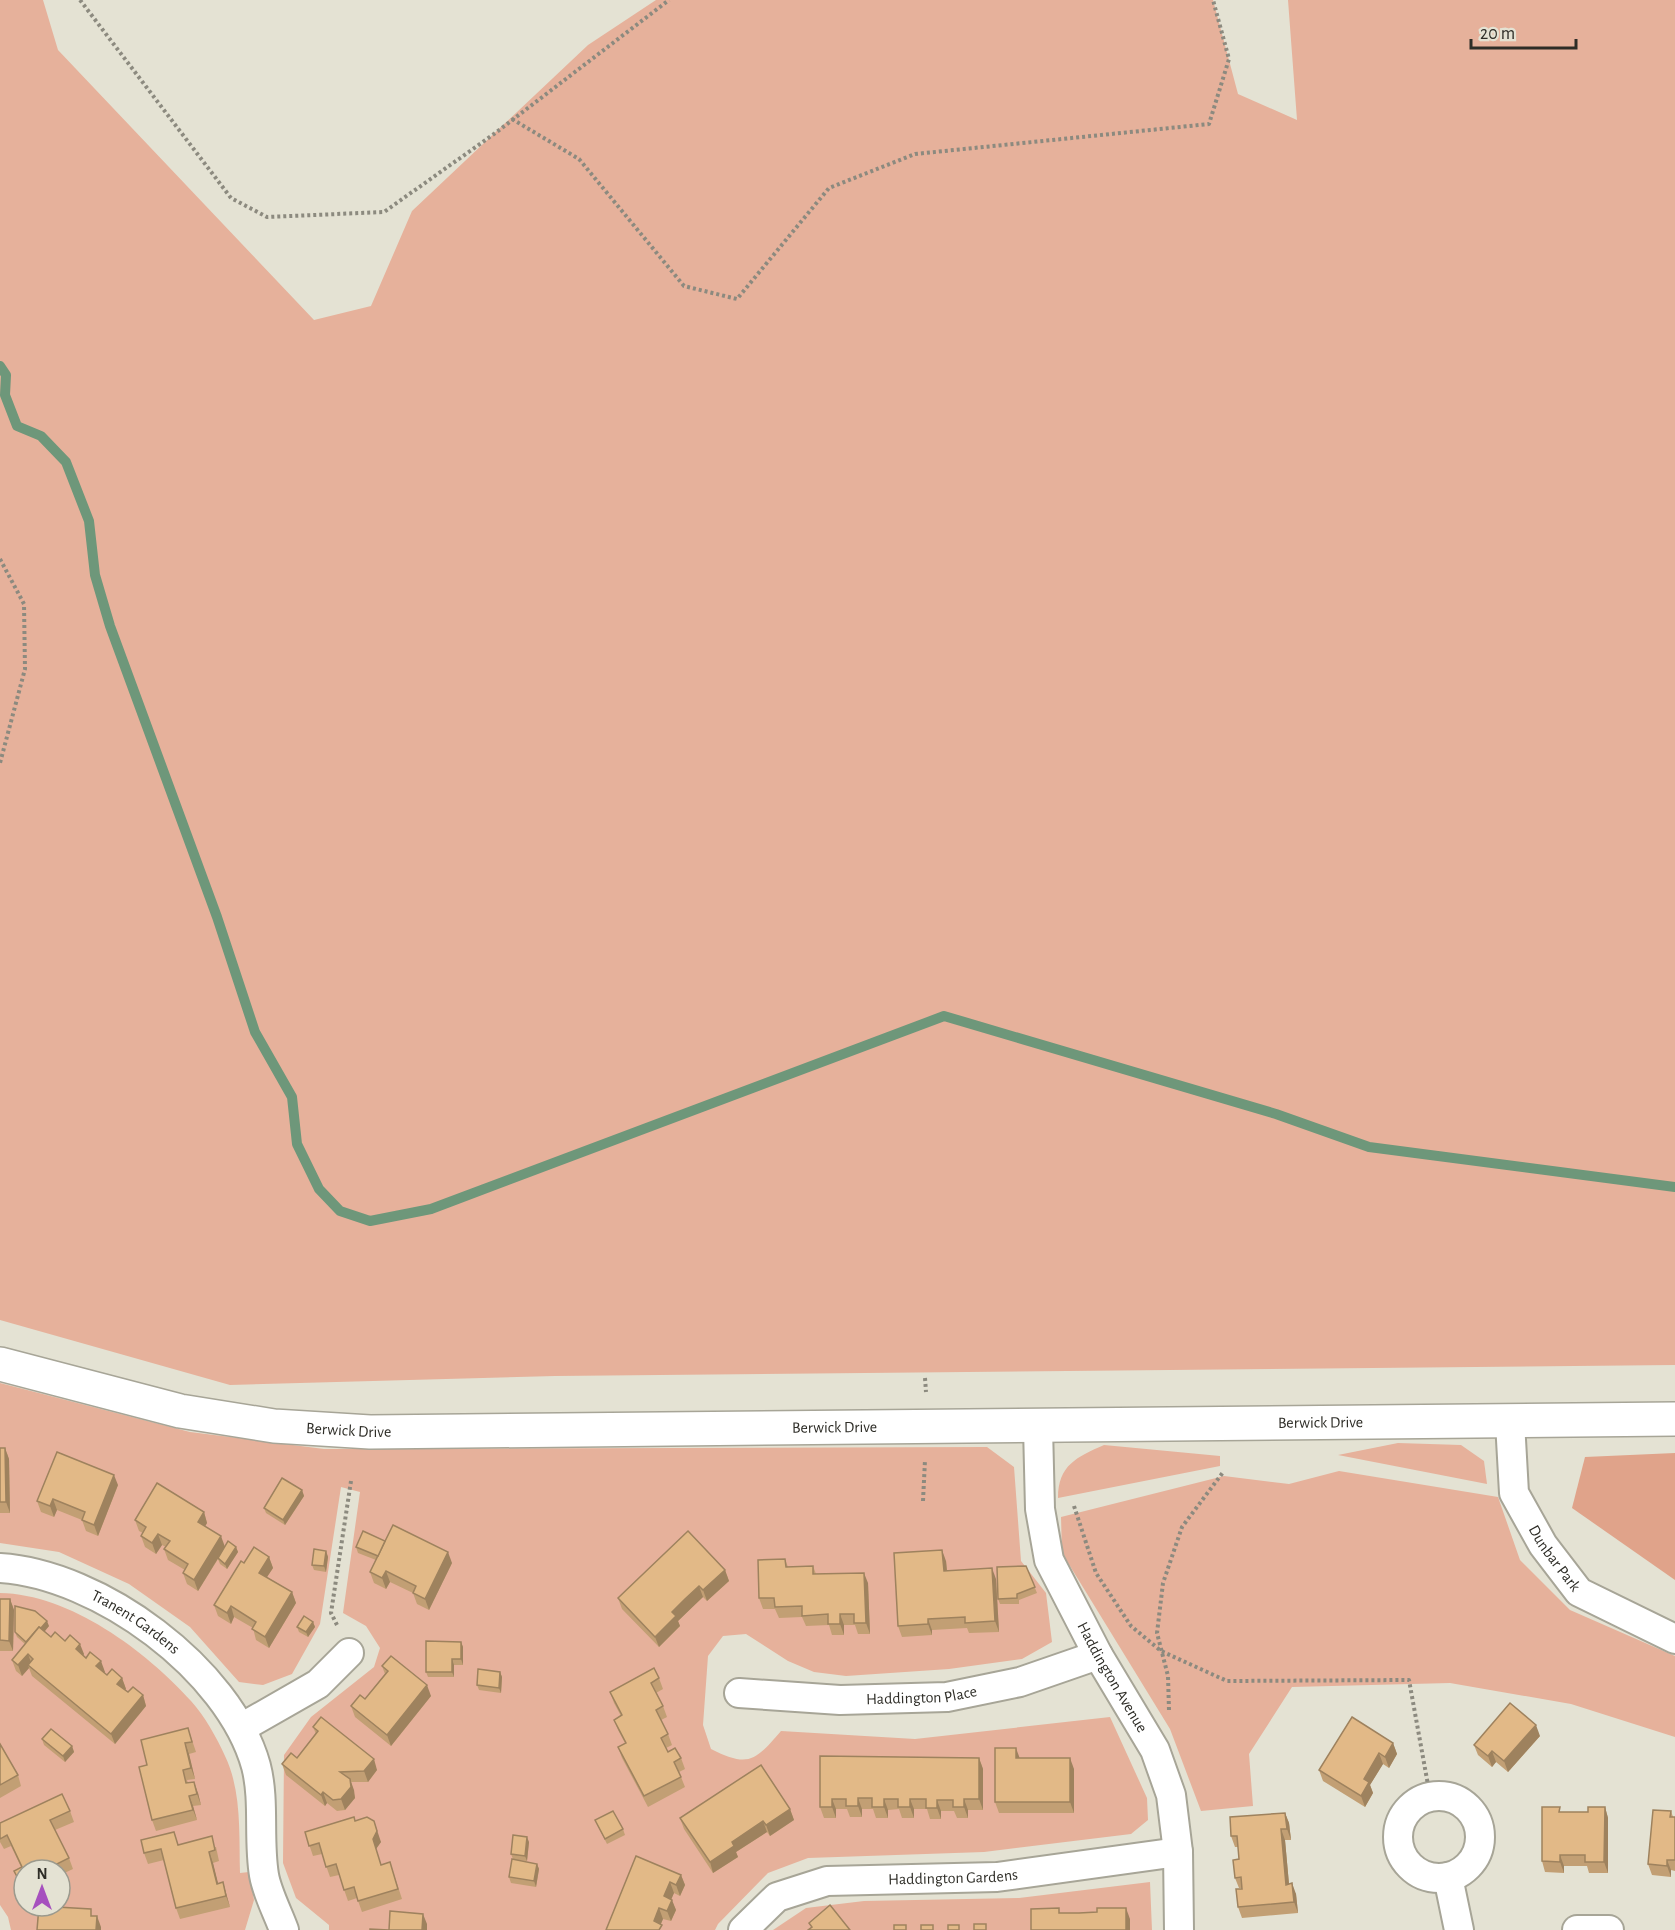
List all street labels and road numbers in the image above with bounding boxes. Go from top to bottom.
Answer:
street label: Berwick Drive [1278,1414,1363,1431]
street label: Berwick Drive [792,1419,877,1436]
street label: Berwick Drive [306,1420,391,1440]
street label: Dunbar Park [1526,1522,1584,1595]
street label: Tranent Gardens [89,1587,183,1657]
street label: Haddington Avenue [1074,1619,1150,1735]
street label: Haddington Place [866,1683,978,1707]
street label: Haddington Gardens [888,1866,1019,1888]

